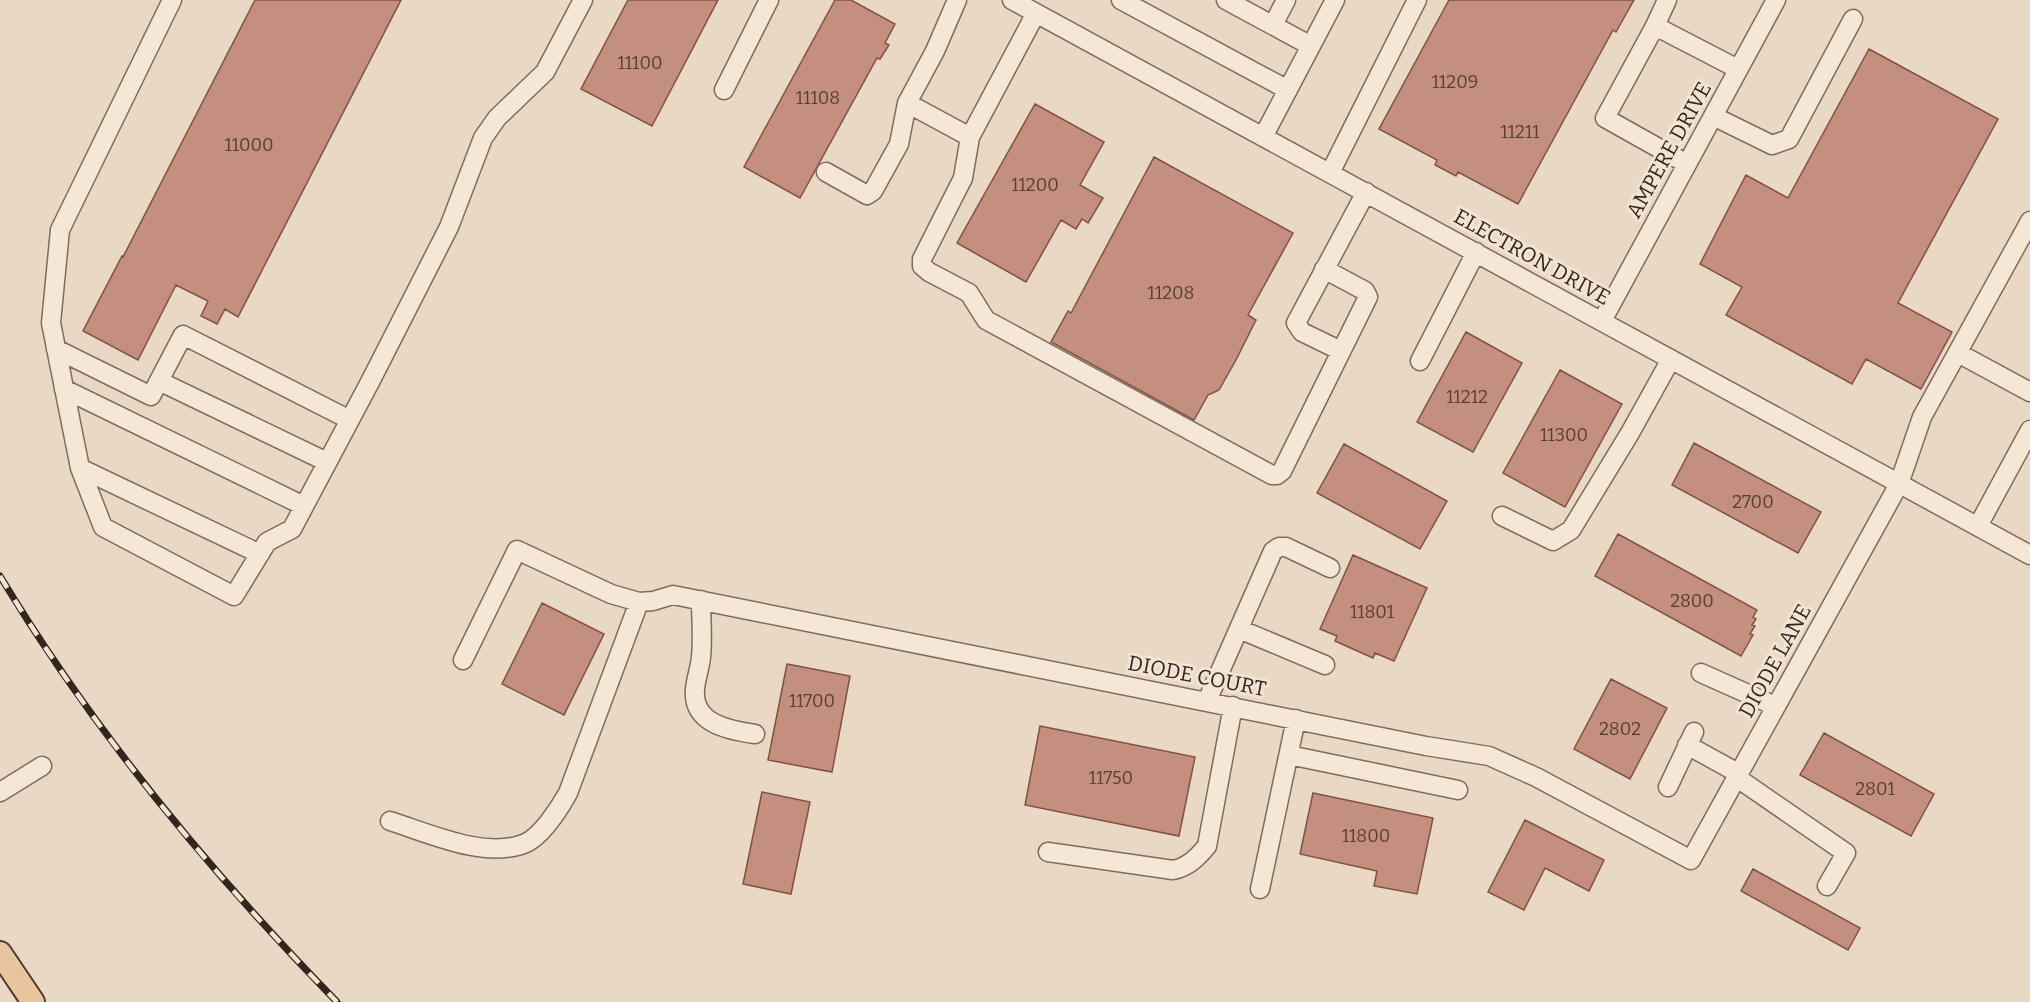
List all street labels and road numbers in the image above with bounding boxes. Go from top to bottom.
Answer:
street label: AMPERE DRIVE [1621,77,1717,223]
street label: ELECTRON DRIVE [1449,203,1615,311]
street label: DIODE LANE [1733,600,1817,722]
street label: DIODE COURT [1126,650,1268,702]

